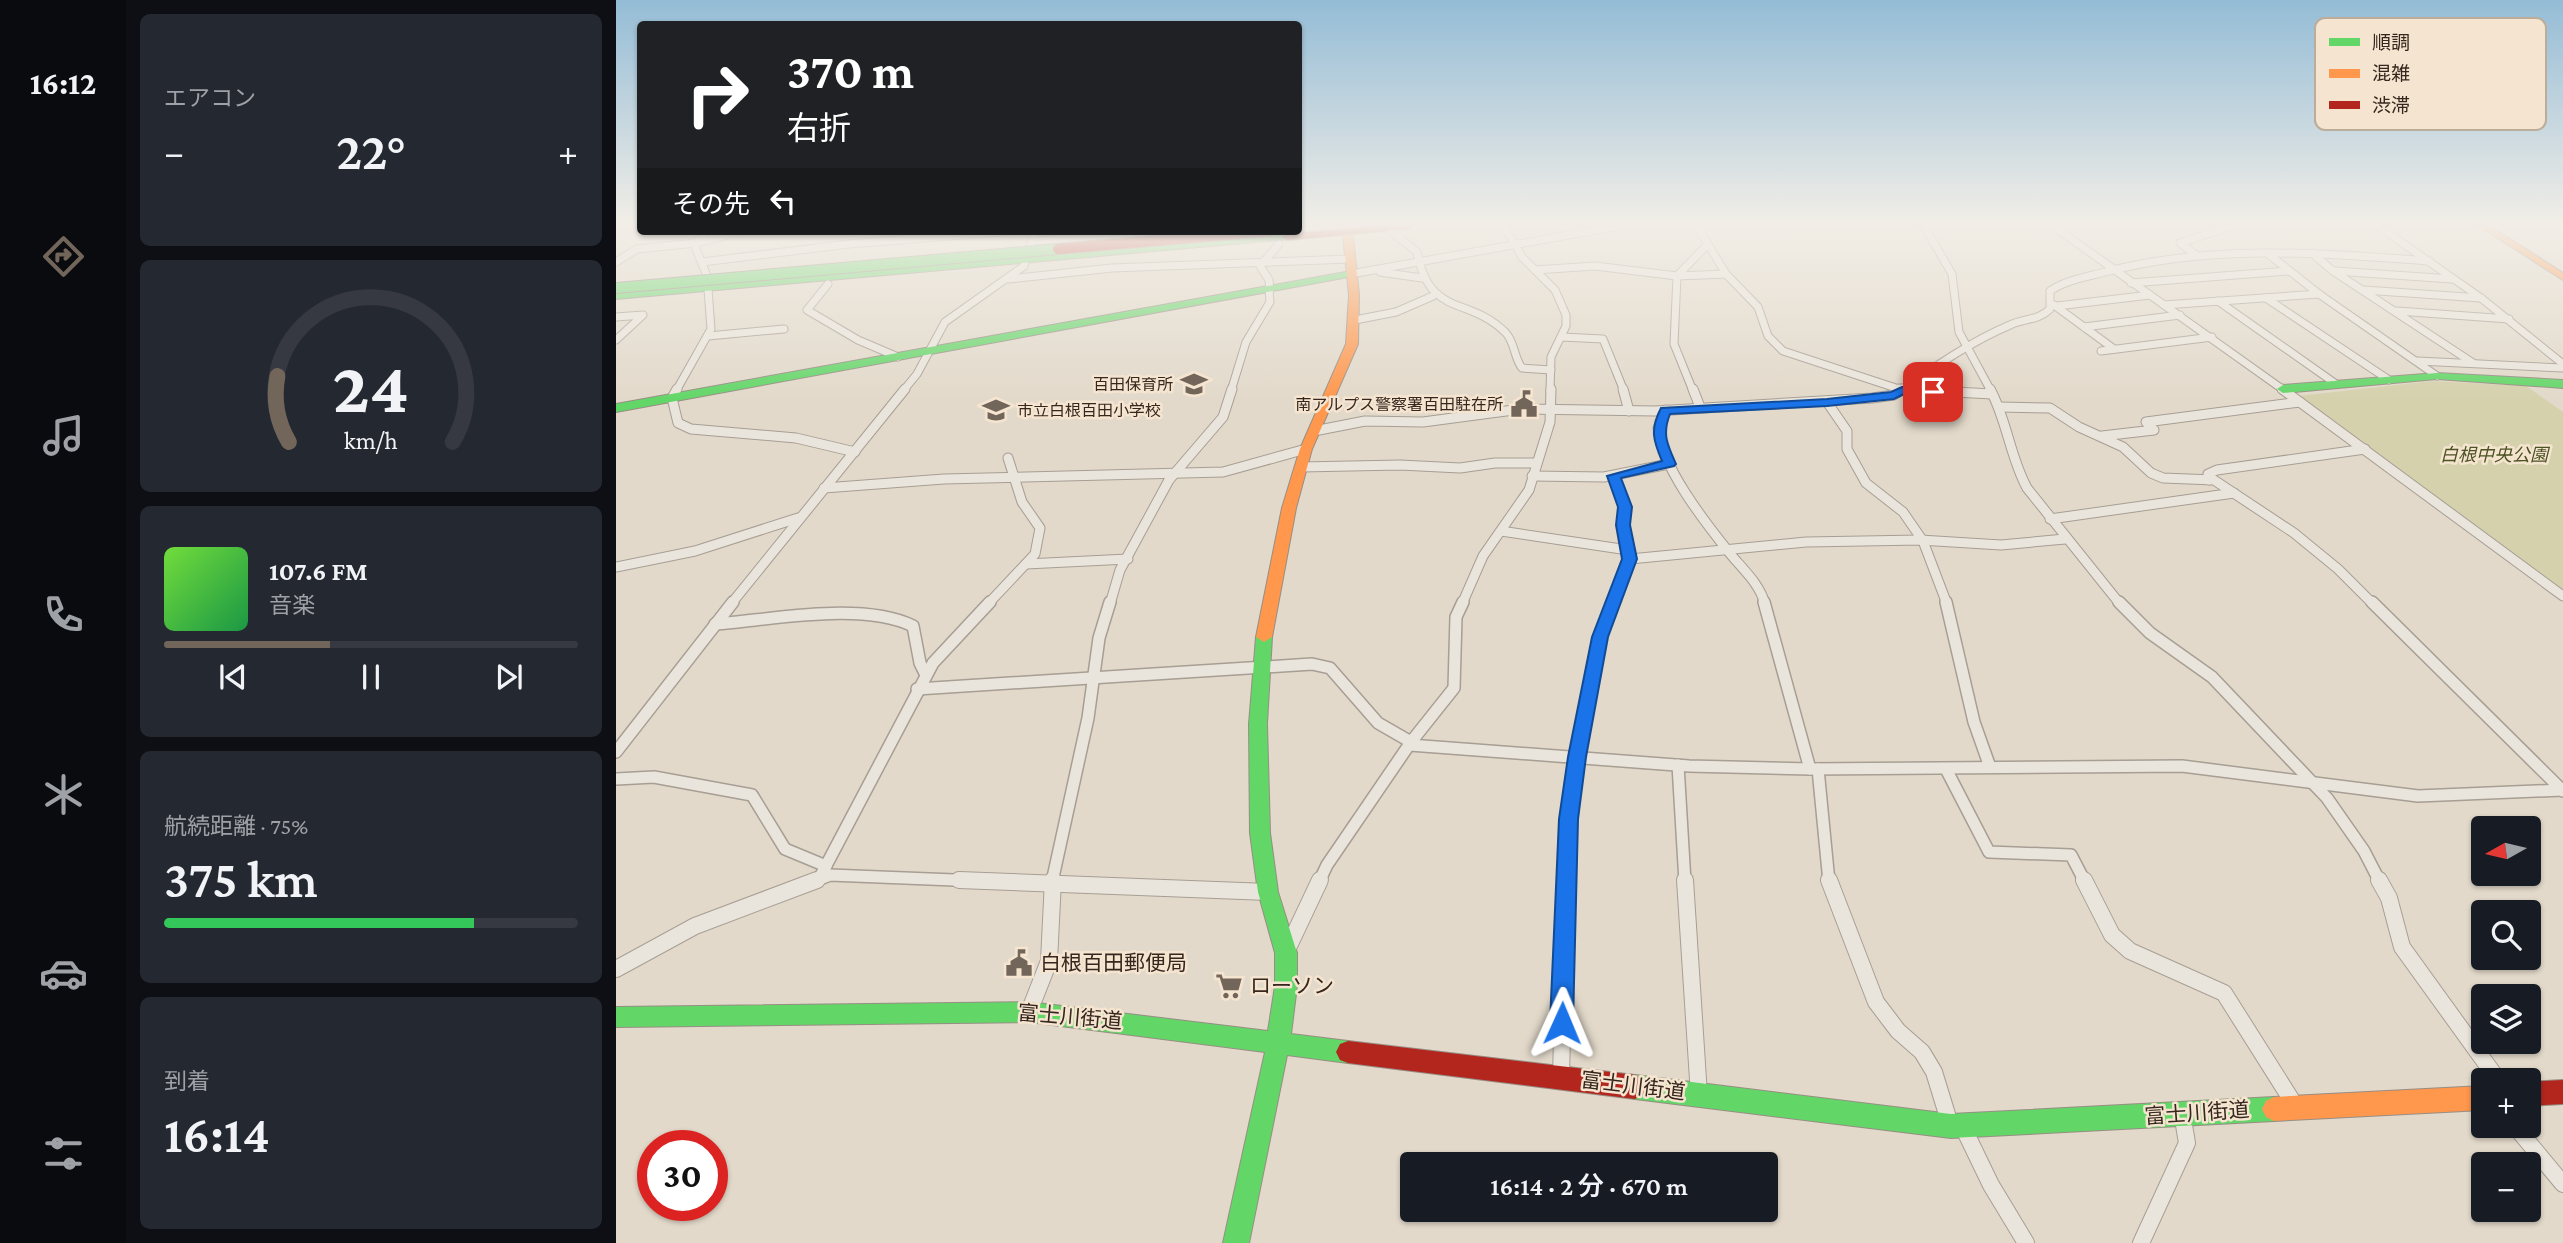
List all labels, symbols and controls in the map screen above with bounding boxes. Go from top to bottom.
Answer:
legend [2315,18,2546,130]
text: 順調 [2372,32,2410,53]
text: 370 m [787,44,914,99]
icon: right [672,49,763,140]
text: 混雑 [2372,63,2410,84]
text: 16:12 [30,65,96,101]
text: エアコン [164,85,256,111]
text: 渋滞 [2372,95,2410,116]
text: 右折 [787,110,851,146]
text: 22° [336,122,406,180]
text: − [164,131,184,173]
text: + [558,131,578,173]
icon: left [764,182,802,220]
text: その先 [672,190,750,219]
icon: directions [39,232,88,281]
text: 24 [333,347,409,428]
pin [1903,362,1963,422]
school or university icon: 百田保育所 [1179,369,1209,399]
icon: arrive [1914,373,1952,411]
place label: 百田保育所 [1093,376,1173,393]
public building icon: 南アルプス警察署百田駐在所 [1509,389,1539,419]
school or university icon: 市立白根百田小学校 [981,395,1011,425]
place label: 南アルプス警察署百田駐在所 [1295,396,1503,413]
place label: 市立白根百田小学校 [1017,402,1161,419]
icon: music [39,411,88,460]
text: km/h [344,426,398,453]
park label: 白根中央公園 [2440,445,2551,465]
text: 107.6 FM [269,557,368,586]
icon: phone [39,590,88,639]
text: 音楽 [269,592,315,618]
icon: previous [214,658,252,696]
icon: pause [352,658,390,696]
icon: next [490,658,528,696]
icon: climate [39,770,88,819]
text: 航続距離 · 75% [164,813,308,839]
north arrow [2471,816,2541,886]
map controls [2471,816,2541,1222]
text: 375 km [164,850,318,908]
button: search [2471,900,2541,970]
public building icon: 白根百田郵便局 [1004,948,1034,978]
icon: car [39,949,88,998]
place label: 白根百田郵便局 [1040,951,1187,975]
supermarket icon: ローソン [1214,971,1244,1001]
place label: ローソン [1250,974,1334,998]
button: layers [2471,984,2541,1054]
position arrow [1525,986,1599,1060]
street label: 富士川街道 [1017,1000,1123,1034]
text: 到着 [164,1068,210,1094]
street label: 富士川街道 [1579,1068,1687,1104]
button: + [2471,1068,2541,1138]
street label: 富士川街道 [2144,1097,2250,1129]
text: 16:14 [164,1105,270,1163]
icon: filters [39,1129,88,1178]
speed limit sign: 30 [637,1130,728,1221]
button: − [2471,1152,2541,1222]
text: 16:14 · 2 分 · 670 m [1490,1172,1688,1201]

